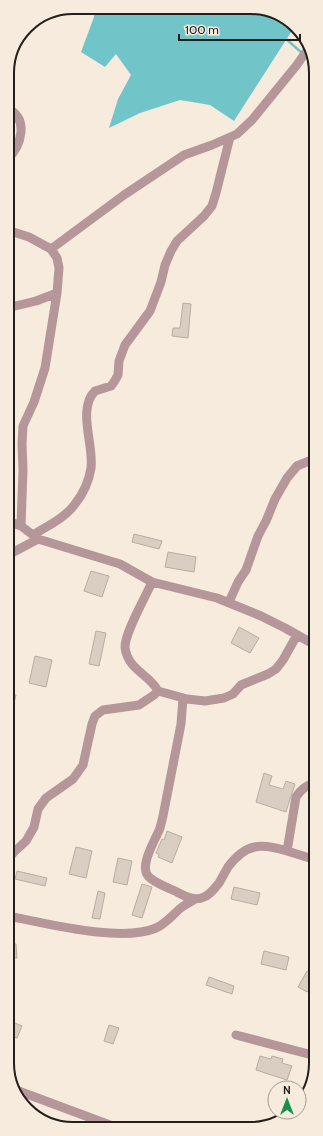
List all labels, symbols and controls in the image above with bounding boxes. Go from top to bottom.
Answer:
scale bar [179,16,300,42]
text: 100 m [185,22,219,37]
north arrow [267,1080,307,1120]
text: N [283,1083,291,1097]

